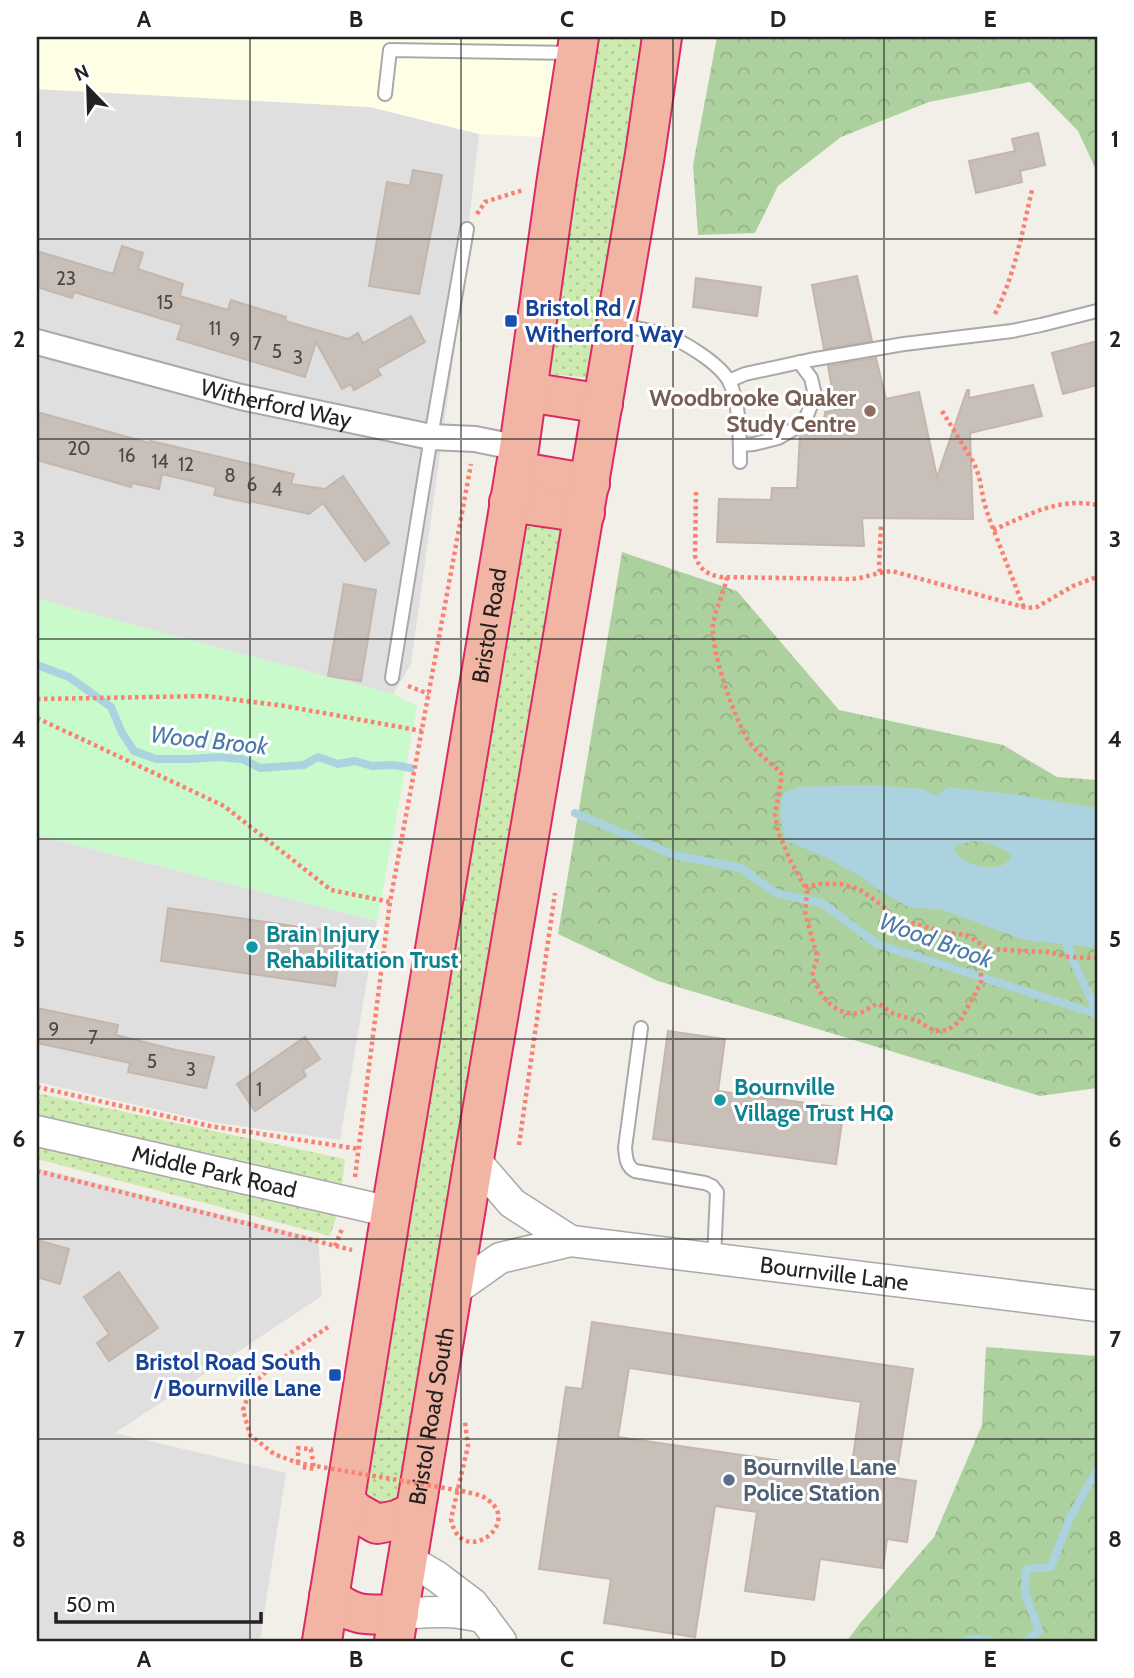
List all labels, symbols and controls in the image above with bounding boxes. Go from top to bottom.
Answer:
text: A [137,5,152,33]
text: B [349,5,363,33]
text: C [560,5,574,33]
text: D [770,5,786,33]
text: E [983,5,997,33]
north arrow [52,52,122,122]
text: N [71,60,92,86]
text: 1 [15,125,23,153]
text: 1 [1111,125,1119,153]
house number: 23 [56,267,76,290]
house number: 15 [157,291,173,314]
place label: Bristol Rd / Witherford Way [525,294,684,348]
marker: Bristol Rd / Witherford Way [503,313,519,329]
house number: 11 [209,317,221,340]
text: 2 [13,325,25,353]
text: 2 [1109,325,1121,353]
house number: 9 [230,328,240,351]
house number: 7 [252,332,262,355]
house number: 5 [272,340,282,363]
house number: 3 [293,346,303,369]
street label: Witherford Way [198,373,354,434]
place label: Woodbrooke Quaker Study Centre [649,384,856,438]
marker: Woodbrooke Quaker Study Centre [862,403,878,419]
house number: 20 [67,437,91,460]
house number: 16 [119,444,136,467]
house number: 14 [151,450,169,473]
house number: 12 [178,453,194,476]
house number: 8 [224,464,236,487]
house number: 6 [247,473,257,496]
house number: 4 [272,478,283,501]
text: 3 [13,525,25,553]
text: 3 [1109,525,1121,553]
street label: Bristol Road [466,566,513,685]
water label: Wood Brook [149,719,270,761]
text: 4 [12,725,26,753]
text: 4 [1108,725,1122,753]
water label: Wood Brook [876,906,997,974]
place label: Brain Injury Rehabilitation Trust [266,920,459,974]
text: 5 [13,925,25,953]
text: 5 [1109,925,1121,953]
marker: Brain Injury Rehabilitation Trust [244,939,260,955]
house number: 9 [49,1018,59,1041]
house number: 7 [88,1026,98,1049]
house number: 5 [147,1050,157,1073]
house number: 3 [186,1058,196,1081]
place label: Bournville Village Trust HQ [734,1073,894,1127]
house number: 1 [256,1078,262,1101]
marker: Bournville Village Trust HQ [712,1092,728,1108]
text: 6 [13,1125,25,1153]
text: 6 [1109,1125,1121,1153]
street label: Middle Park Road [130,1139,299,1204]
street label: Bournville Lane [758,1250,910,1297]
text: 7 [13,1325,25,1353]
street label: Bristol Road South [403,1325,460,1507]
text: 7 [1109,1325,1121,1353]
place label: Bristol Road South / Bournville Lane [135,1348,321,1402]
marker: Bristol Road South / Bournville Lane [327,1367,343,1383]
place label: Bournville Lane Police Station [743,1453,897,1507]
marker: Bournville Lane Police Station [721,1472,737,1488]
text: 8 [12,1525,26,1553]
text: 8 [1108,1525,1122,1553]
scale bar [56,1580,261,1624]
text: 50 m [66,1592,115,1617]
text: A [137,1645,152,1673]
text: B [349,1645,363,1673]
text: C [560,1645,574,1673]
text: D [770,1645,786,1673]
text: E [983,1645,997,1673]

